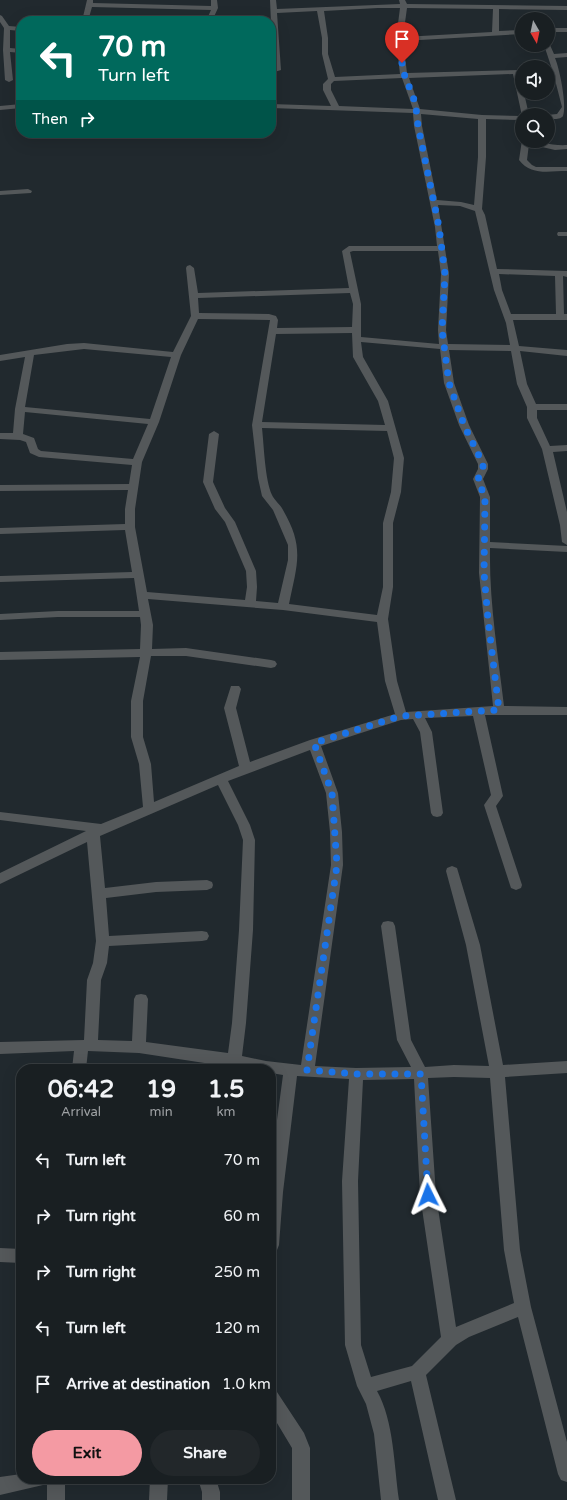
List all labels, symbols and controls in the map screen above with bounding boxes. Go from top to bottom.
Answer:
north arrow [515,12,555,52]
map controls [515,12,555,148]
pin [385,22,419,63]
icon: arrive [391,28,413,50]
text: 70 m [98,30,166,64]
icon: left [32,32,84,84]
button: sound [515,60,555,100]
text: Turn left [98,64,170,86]
icon: right [76,108,98,130]
button: search [515,108,555,148]
text: Then [32,110,68,128]
text: 06:42 [48,1075,114,1104]
text: 19 [146,1075,176,1104]
text: 1.5 [208,1075,244,1104]
text: Arrival [61,1104,101,1120]
text: min [150,1104,173,1120]
text: km [217,1104,236,1120]
icon: left [32,1149,54,1171]
text: Turn left [66,1151,126,1169]
text: 70 m [223,1151,260,1169]
position arrow [407,1174,449,1216]
icon: right [32,1205,54,1227]
text: Turn right [66,1207,136,1225]
text: 60 m [223,1207,260,1225]
icon: right [32,1261,54,1283]
text: Turn right [66,1263,136,1281]
text: 250 m [214,1263,260,1281]
icon: left [32,1317,54,1339]
text: Turn left [66,1319,126,1337]
text: 120 m [214,1319,260,1337]
icon: arrive [32,1373,54,1395]
text: Arrive at destination [66,1375,210,1393]
text: 1.0 km [222,1375,271,1393]
button: Exit [32,1430,142,1476]
button: Share [150,1430,260,1476]

